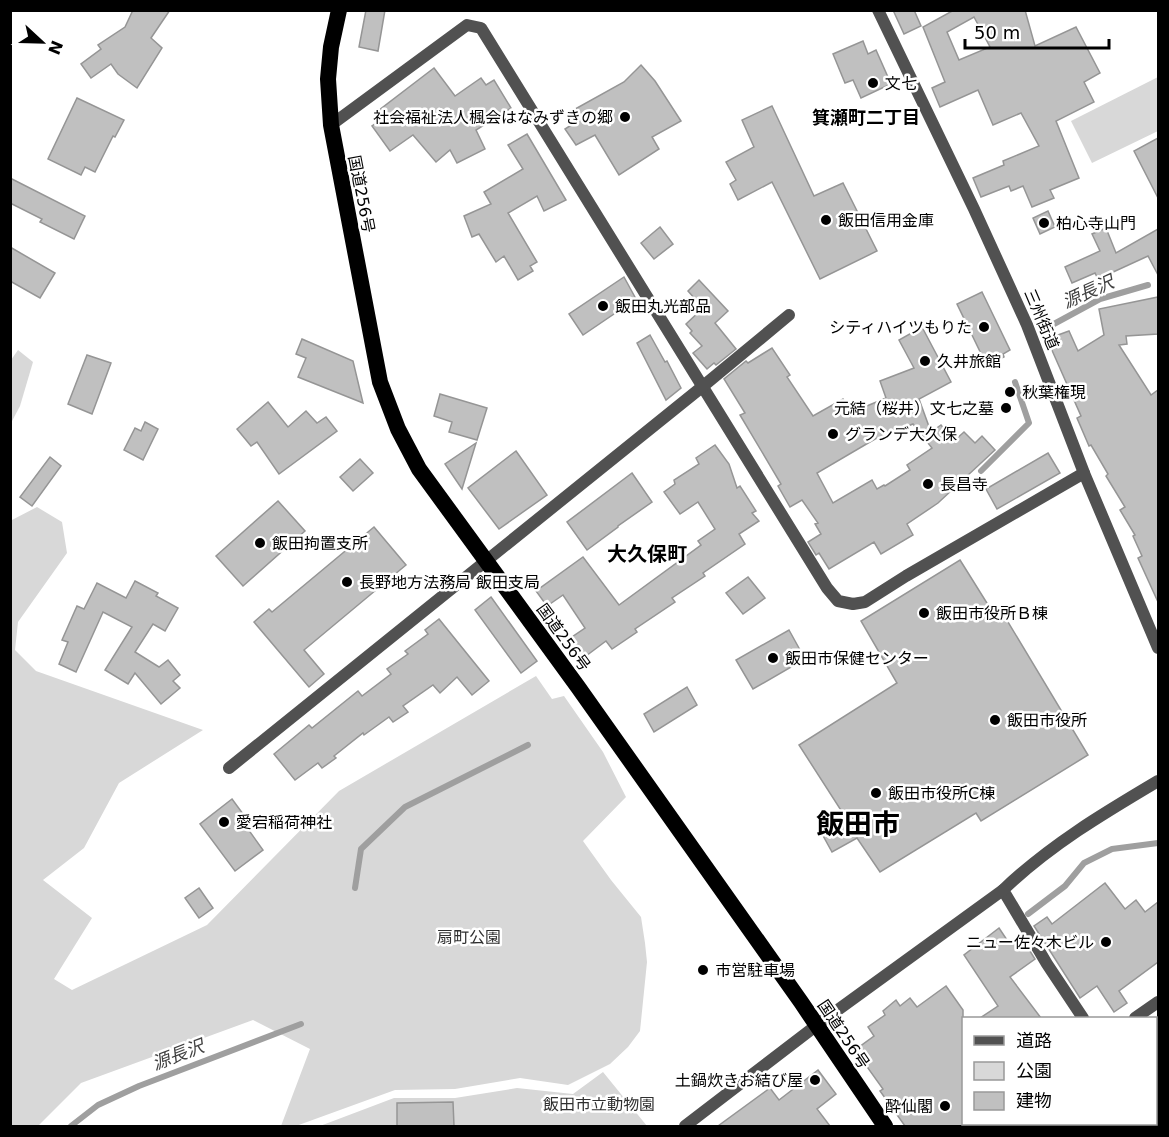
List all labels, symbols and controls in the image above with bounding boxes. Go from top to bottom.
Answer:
north arrow [12,12,72,72]
scale bar [965,12,1109,50]
text: 50 m [974,22,1020,43]
text: N [44,38,67,57]
place label: 文七 [885,74,917,93]
marker: 文七 [866,76,880,90]
district label: 箕瀬町二丁目 [812,107,920,128]
place label: 社会福祉法人楓会はなみずきの郷 [373,108,613,127]
marker: 社会福祉法人楓会はなみずきの郷 [618,110,632,124]
street label: 国道256号 [345,154,378,234]
place label: 飯田信用金庫 [838,211,934,230]
marker: 飯田信用金庫 [819,213,833,227]
place label: 柏心寺山門 [1056,214,1136,233]
marker: 柏心寺山門 [1037,216,1051,230]
water label: 源長沢 [1059,270,1119,312]
street label: 三州街道 [1020,286,1063,352]
place label: 飯田丸光部品 [615,297,711,316]
marker: 飯田丸光部品 [596,299,610,313]
place label: シティハイツもりた [829,318,972,337]
marker: シティハイツもりた [977,320,991,334]
place label: 久井旅館 [937,352,1001,371]
marker: 久井旅館 [918,354,932,368]
place label: 秋葉権現 [1022,383,1086,402]
marker: 秋葉権現 [1003,385,1017,399]
place label: 元結（桜井）文七之墓 [834,399,994,418]
marker: 元結（桜井）文七之墓 [999,401,1013,415]
place label: グランデ大久保 [845,425,957,444]
marker: グランデ大久保 [826,427,840,441]
place label: 長昌寺 [940,475,988,494]
marker: 長昌寺 [921,477,935,491]
place label: 飯田拘置支所 [272,534,368,553]
marker: 飯田拘置支所 [253,536,267,550]
district label: 大久保町 [607,542,687,566]
place label: 長野地方法務局 飯田支局 [359,573,540,592]
marker: 長野地方法務局 飯田支局 [340,575,354,589]
street label: 国道256号 [533,600,594,675]
place label: 飯田市役所Ｂ棟 [936,604,1048,623]
marker: 飯田市役所Ｂ棟 [917,606,931,620]
place label: 飯田市保健センター [785,649,929,668]
marker: 飯田市保健センター [766,651,780,665]
place label: 飯田市役所 [1007,711,1087,730]
marker: 飯田市役所 [988,713,1002,727]
place label: 飯田市役所C棟 [888,784,995,803]
marker: 飯田市役所C棟 [869,786,883,800]
district label: 飯田市 [816,808,900,841]
place label: 愛宕稲荷神社 [236,813,332,832]
marker: 愛宕稲荷神社 [217,815,231,829]
park label: 扇町公園 [437,928,501,947]
place label: ニュー佐々木ビル [966,933,1094,952]
marker: ニュー佐々木ビル [1099,935,1113,949]
place label: 市営駐車場 [715,961,795,980]
marker: 市営駐車場 [696,963,710,977]
street label: 国道256号 [814,996,873,1072]
legend [962,1017,1157,1125]
text: 道路 [1016,1030,1052,1051]
water label: 源長沢 [149,1034,209,1074]
text: 公園 [1016,1060,1052,1081]
place label: 土鍋炊きお結び屋 [675,1071,803,1090]
marker: 土鍋炊きお結び屋 [808,1073,822,1087]
text: 建物 [1016,1090,1052,1111]
park label: 飯田市立動物園 [543,1095,655,1114]
place label: 酔仙閣 [885,1097,933,1116]
marker: 酔仙閣 [938,1099,952,1113]

